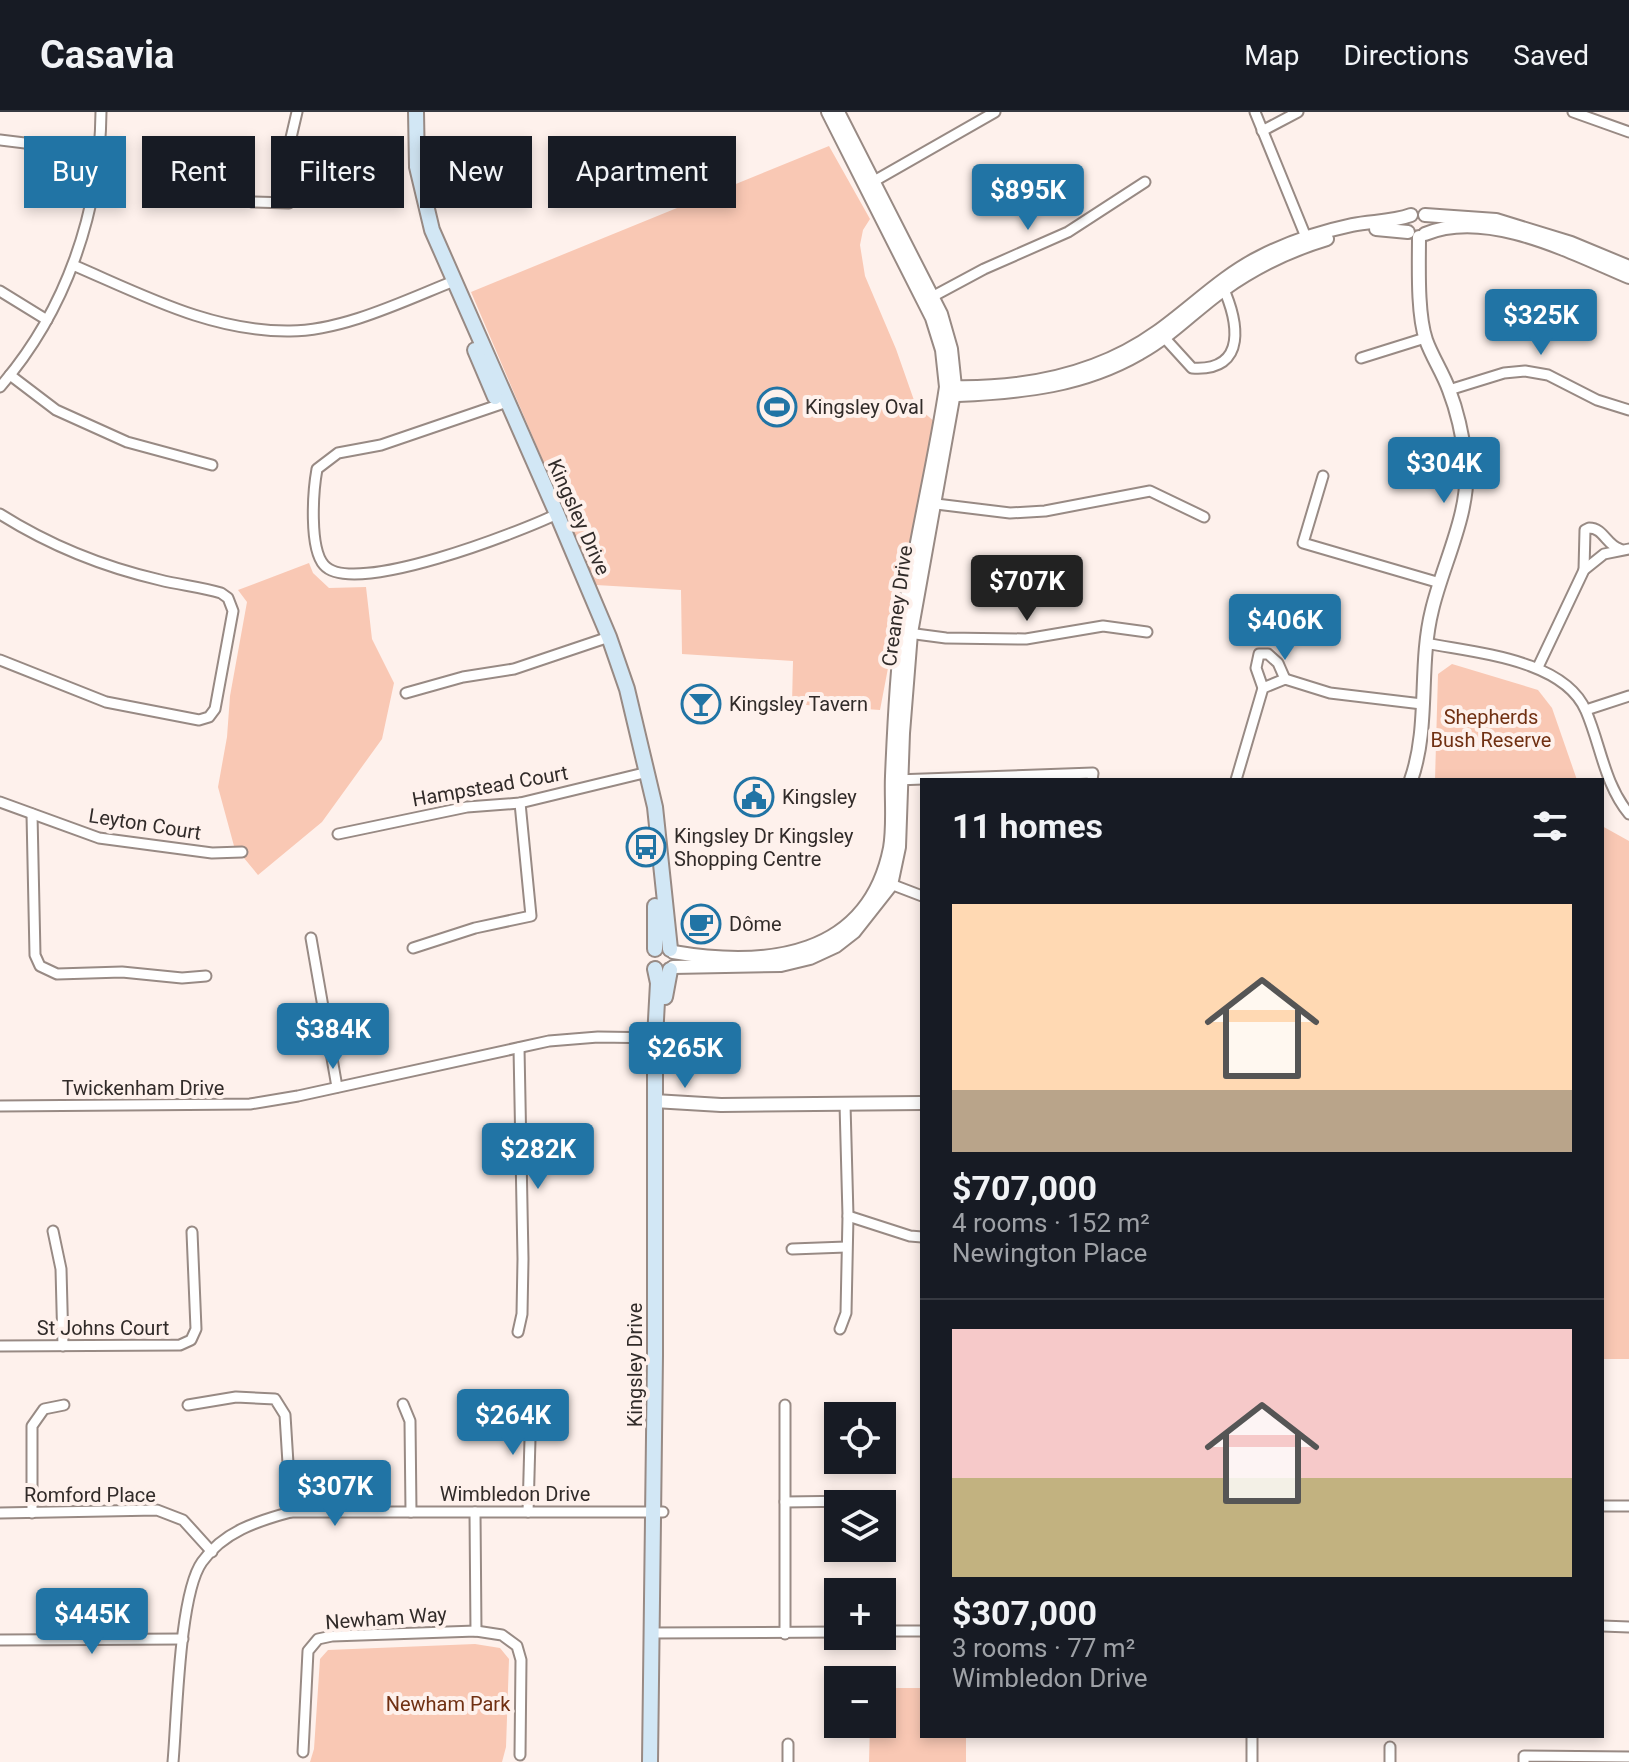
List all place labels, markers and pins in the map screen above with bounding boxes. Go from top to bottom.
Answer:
pin: $895K [972,164,1084,232]
pin: $325K [1485,289,1597,357]
sports icon: Kingsley Oval [756,386,798,428]
place label: Kingsley Oval [805,395,924,419]
pin: $304K [1388,437,1500,505]
pin: $707K [971,555,1083,623]
pin: $406K [1229,594,1341,662]
bar icon: Kingsley Tavern [680,683,722,725]
place label: Kingsley Tavern [729,692,868,716]
public building icon: Kingsley [733,776,775,818]
place label: Kingsley [782,785,857,809]
place label: Kingsley Dr Kingsley Shopping Centre [674,824,854,871]
bus stop icon: Kingsley Dr Kingsley Shopping Centre [625,826,667,868]
cafe icon: Dôme [680,903,722,945]
place label: Dôme [729,912,782,936]
pin: $384K [277,1003,389,1071]
pin: $265K [629,1022,741,1090]
pin: $282K [482,1123,594,1191]
pin: $264K [457,1389,569,1457]
pin: $307K [279,1460,391,1528]
pin: $445K [36,1588,148,1656]

